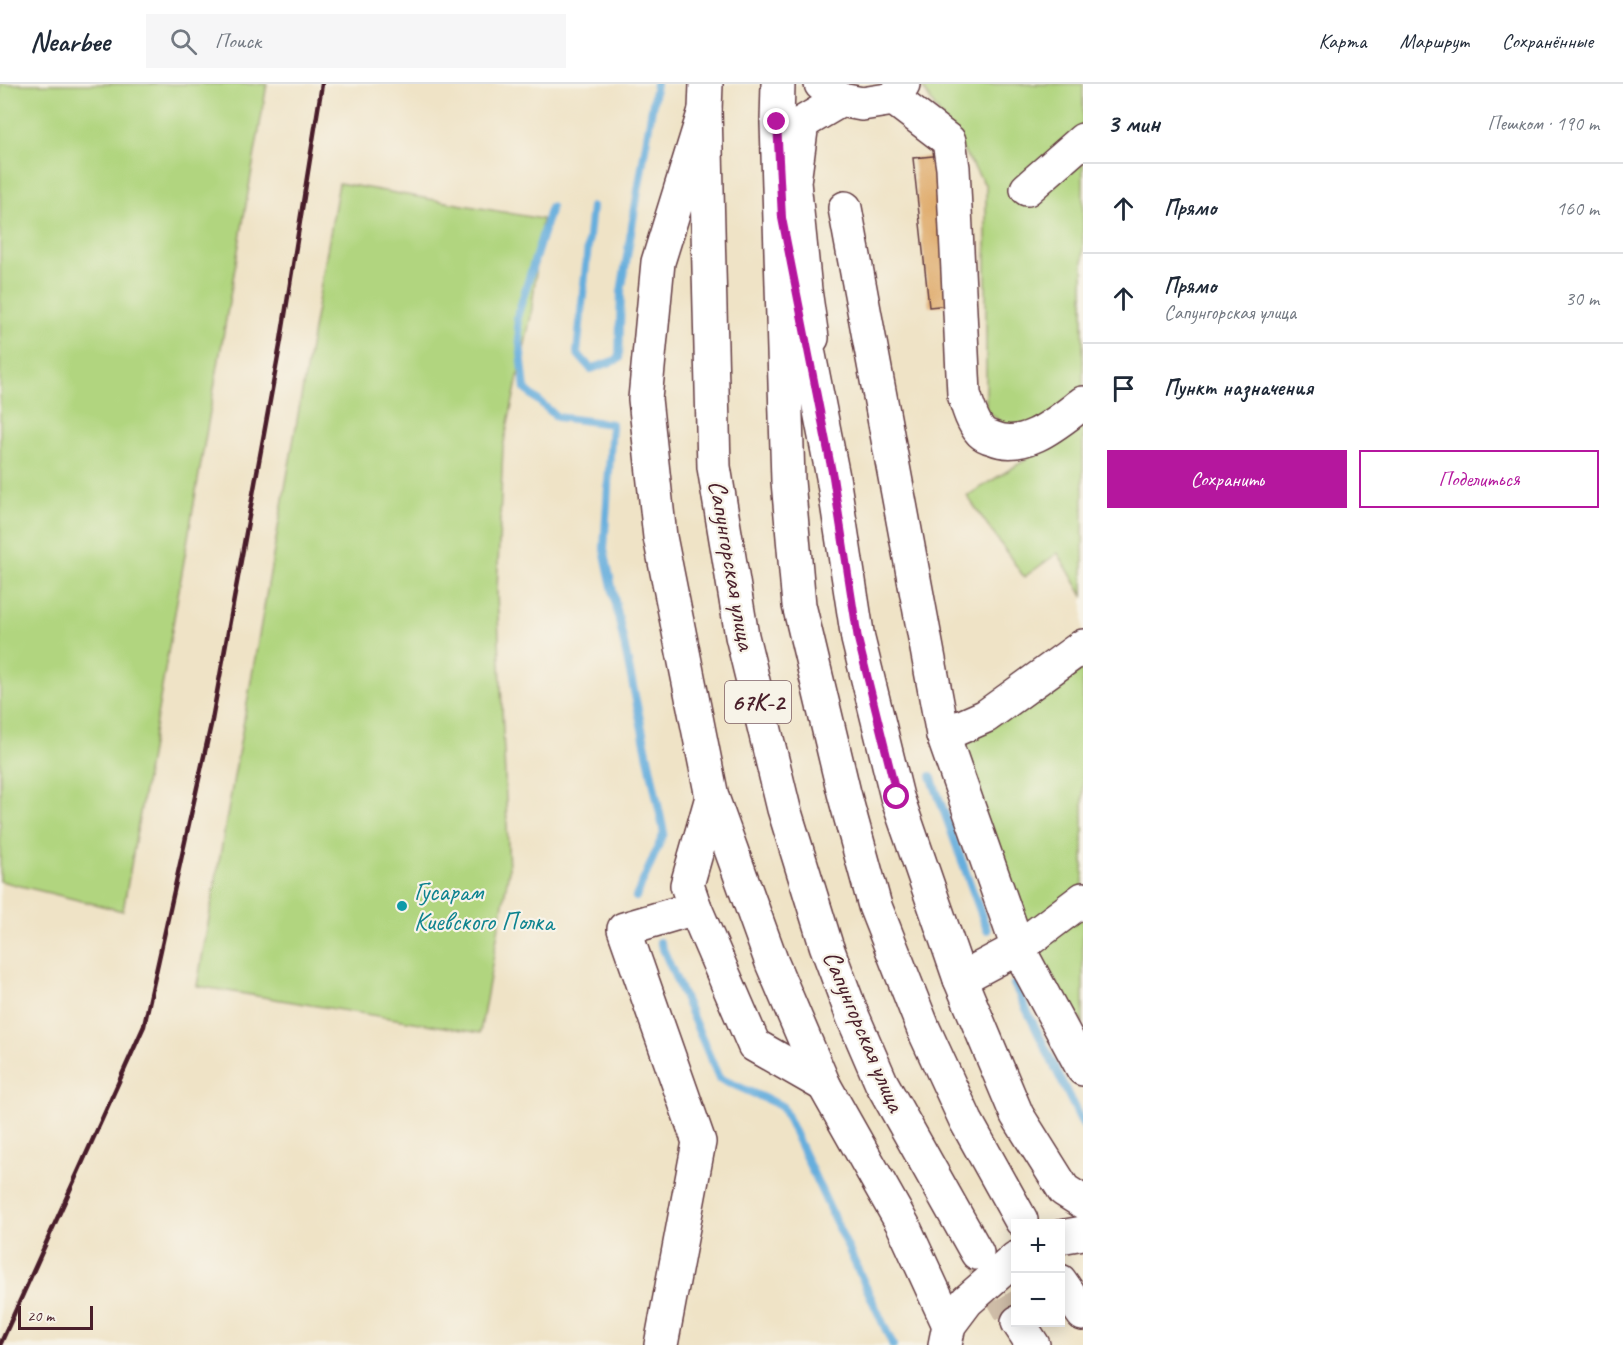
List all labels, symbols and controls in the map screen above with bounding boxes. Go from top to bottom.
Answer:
search box [146,14,566,68]
text: Nearbee [30,24,110,59]
icon: search [167,25,200,58]
text: Поиск [215,27,261,55]
text: Карта [1318,28,1367,54]
text: Маршрут [1400,28,1469,54]
text: Сохранённые [1502,28,1593,54]
text: 3 мин [1107,107,1160,140]
route end [763,108,789,134]
text: Пешком · 190 m [1487,111,1599,136]
icon: ahead [1107,192,1140,225]
text: Прямо [1164,194,1216,222]
text: 160 m [1556,196,1599,221]
text: Прямо [1164,272,1216,300]
icon: ahead [1107,282,1140,315]
text: 30 m [1565,286,1599,311]
text: Сапунгорская улица [1164,300,1296,325]
icon: arrive [1107,372,1140,405]
text: Пункт назначения [1164,374,1313,402]
button: Сохранить [1107,450,1347,508]
button: Поделиться [1359,450,1599,508]
street label: Сапунгорская улица [701,478,763,654]
road number: 67К-2 [725,681,791,723]
route start [883,783,909,809]
place label: Гусарам Киевского Полка [414,875,556,938]
marker: Гусарам Киевского Полка [395,899,409,913]
street label: Сапунгорская улица [815,946,913,1118]
map controls [1011,1219,1065,1327]
button: + [1011,1219,1065,1273]
button: − [1011,1273,1065,1327]
scale bar [18,1303,93,1330]
text: 20 m [27,1306,54,1326]

